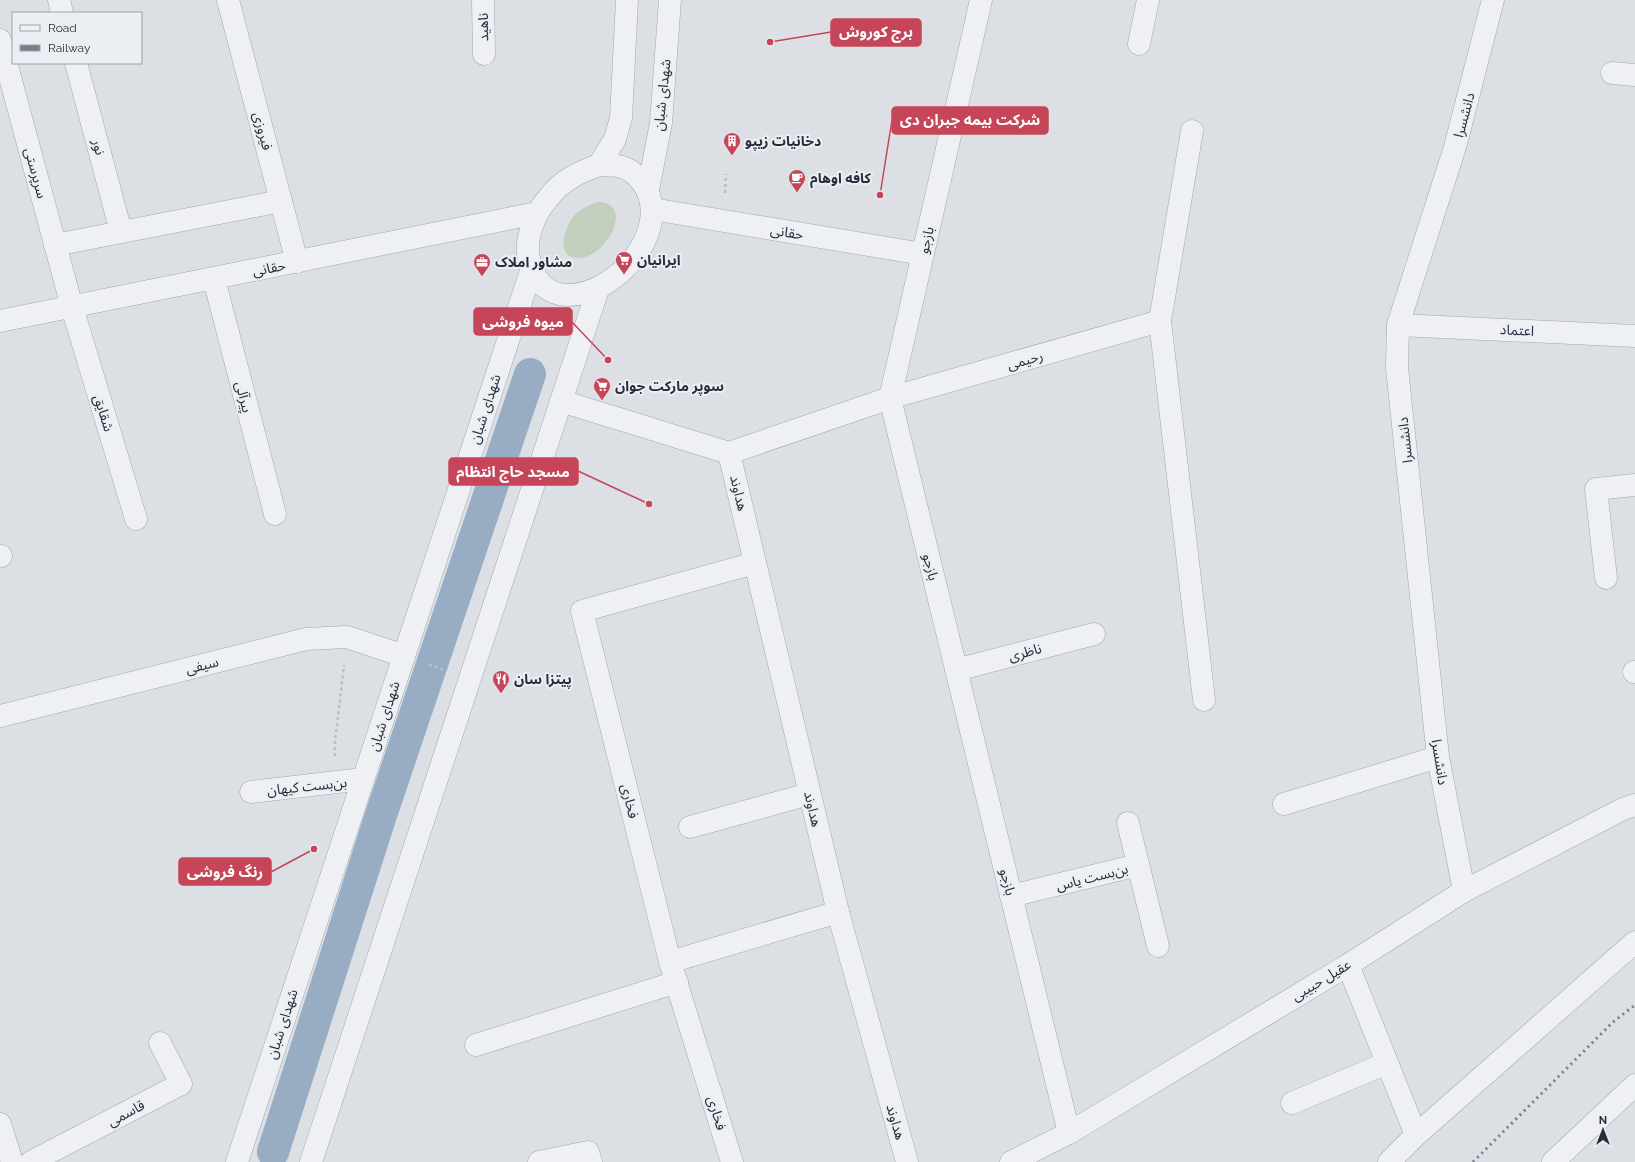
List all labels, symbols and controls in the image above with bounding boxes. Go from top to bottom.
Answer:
legend [12,12,142,64]
street label: ناهید [475,12,491,41]
callout: برج کوروش [831,19,921,46]
text: Road [48,21,77,35]
text: برج کوروش [839,23,913,43]
text: Railway [48,41,91,55]
street label: شهدای شبان [650,58,675,132]
street label: دانشسرا [1450,90,1479,140]
callout: شرکت بیمه جبران دی [892,107,1048,134]
street label: فیروزی [249,110,276,152]
text: شرکت بیمه جبران دی [900,111,1040,129]
building icon: دخانیات زیپو [722,131,742,156]
place label: دخانیات زیپو [745,133,821,151]
street label: نور [88,136,109,157]
street label: سرپرستی [20,146,50,201]
cafe icon: کافه اوهام [787,168,807,193]
place label: کافه اوهام [810,170,872,189]
street label: حقانی [769,221,805,243]
street label: بازجو [915,225,938,255]
supermarket icon: ایرانیان [614,250,634,275]
office icon: مشاور املاک [472,252,492,277]
place label: ایرانیان [637,252,681,269]
place label: مشاور املاک [495,254,572,271]
street label: حقانی [251,257,287,280]
callout: میوه فروشی [474,308,572,335]
text: میوه فروشی [482,313,564,331]
street label: اعتماد [1499,321,1535,339]
street label: رحیمی [1005,347,1045,374]
street label: شهدای شبان [466,372,505,446]
supermarket icon: سوپر مارکت جوان [592,376,612,401]
place label: سوپر مارکت جوان [615,378,724,396]
street label: پیرآلی [230,380,256,415]
street label: شقایق [89,393,117,434]
street label: دانشسرا [1395,416,1416,464]
callout: مسجد حاج انتظام [449,458,578,485]
text: مسجد حاج انتظام [456,463,570,483]
street label: هداوند [726,474,751,513]
street label: بازجو [919,552,942,583]
street label: ناظری [1007,640,1044,665]
street label: سیفی [184,653,220,678]
restaurant icon: پیتزا سان [491,669,511,694]
place label: پیتزا سان [514,671,572,689]
street label: شهدای شبان [365,679,404,753]
street label: دانشسرا [1428,738,1452,786]
street label: بن‌بست کیهان [266,774,348,799]
street label: فخاری [617,782,642,820]
street label: هداوند [800,790,825,829]
callout: رنگ فروشی [179,858,271,885]
street label: بن‌بست یاس [1054,860,1130,895]
text: رنگ فروشی [187,863,263,881]
street label: بازجو [996,867,1019,898]
street label: عقیل حبیبی [1288,956,1354,1005]
street label: شهدای شبان [263,987,302,1061]
street label: فخاری [703,1094,730,1132]
street label: قاسمی [105,1097,148,1130]
street label: هداوند [882,1102,909,1142]
north arrow [1583,1110,1623,1150]
text: N [1599,1114,1607,1127]

